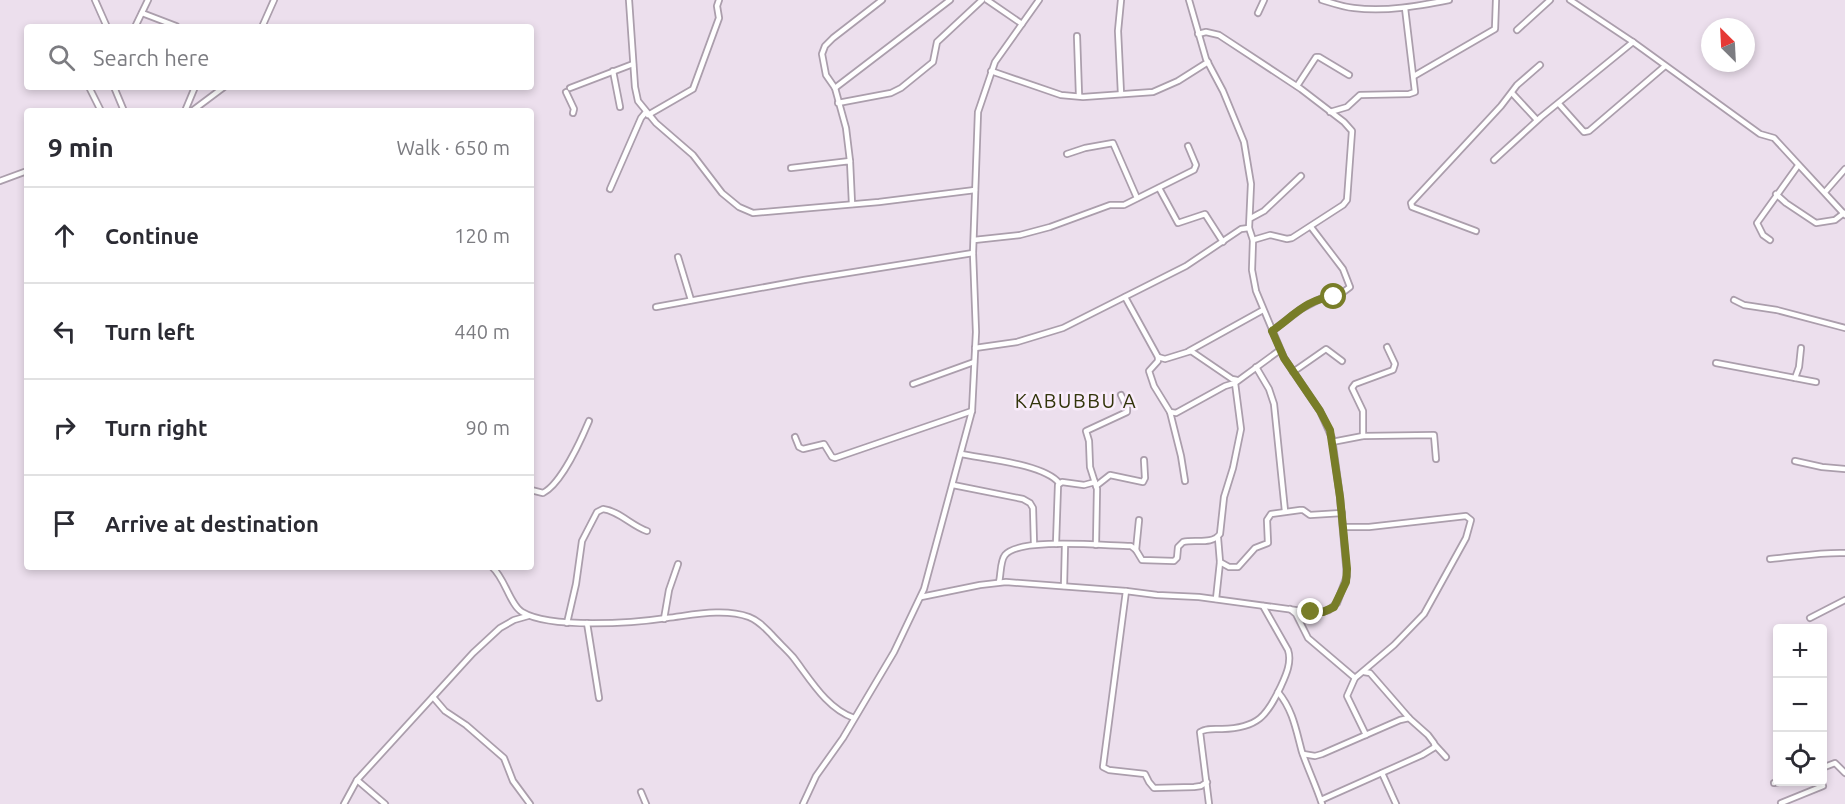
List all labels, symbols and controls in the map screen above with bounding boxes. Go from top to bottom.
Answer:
north arrow [1701,18,1755,72]
search box [24,24,534,90]
icon: search [45,41,78,74]
text: Search here [93,45,209,70]
text: 9 min [48,133,114,162]
text: Walk · 650 m [397,136,510,159]
icon: ahead [48,219,81,252]
text: Continue [105,223,199,248]
text: 120 m [454,224,510,247]
route start [1320,283,1346,309]
icon: left [48,315,81,348]
text: Turn left [105,319,195,344]
text: 440 m [454,320,510,343]
district label: KABUBBU A [1015,389,1137,412]
icon: right [48,411,81,444]
text: Turn right [105,415,207,440]
text: 90 m [466,416,510,439]
icon: arrive [48,507,81,540]
text: Arrive at destination [105,511,319,536]
route end [1297,598,1323,624]
map controls [1773,624,1827,786]
button: + [1773,624,1827,678]
button: − [1773,678,1827,732]
button: locate [1773,732,1827,786]

